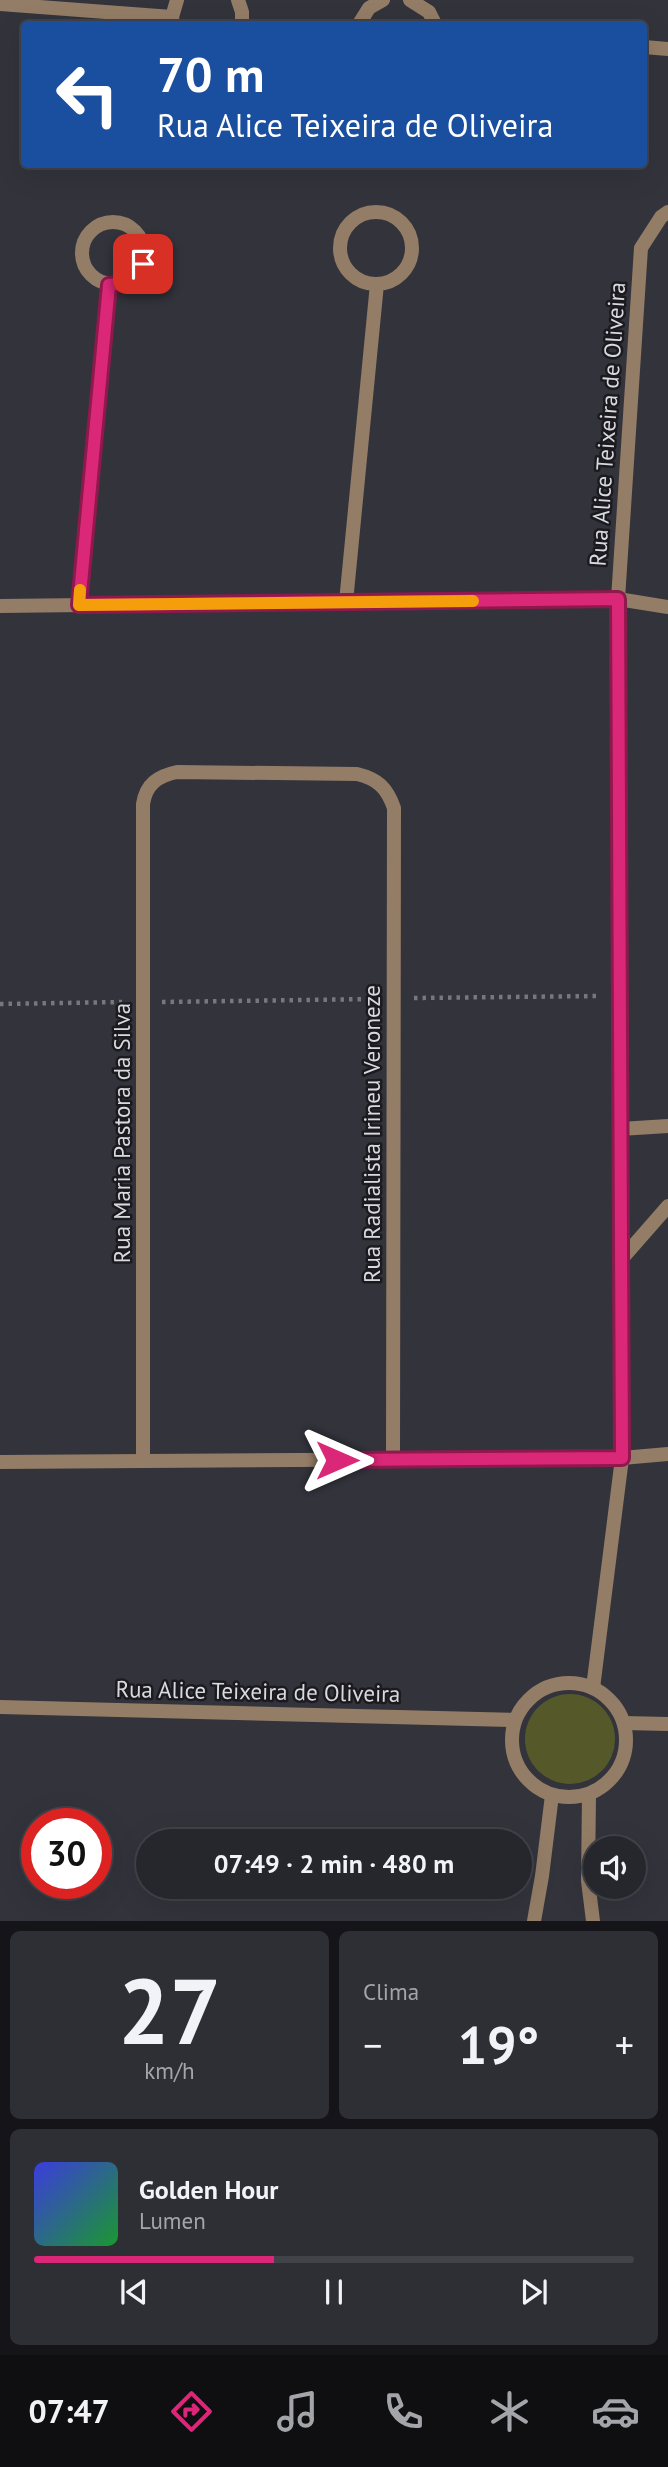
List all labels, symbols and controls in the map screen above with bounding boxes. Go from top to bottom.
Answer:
text: 70 m [157,42,264,106]
icon: left [42,49,133,140]
text: Rua Alice Teixeira de Oliveira [157,104,553,146]
pin [113,234,173,294]
icon: arrive [124,245,162,283]
street label: Rua Alice Teixeira de Oliveira [583,281,631,567]
street label: Rua Radialista Irineu Veroneze [357,985,386,1283]
street label: Rua Maria Pastora da Silva [107,1003,136,1263]
position arrow [300,1423,374,1497]
street label: Rua Alice Teixeira de Oliveira [115,1674,401,1708]
speed limit sign: 30 [21,1808,112,1899]
map controls [583,1836,646,1899]
button: sound [583,1836,646,1899]
text: 07:49 · 2 min · 480 m [214,1847,454,1880]
text: 27 [118,1951,221,2069]
text: Clima [363,1977,419,2006]
text: 19° [458,2011,539,2078]
text: − [363,2020,382,2069]
text: + [615,2020,634,2069]
text: km/h [144,2056,195,2085]
text: Golden Hour [139,2173,278,2206]
text: Lumen [139,2206,206,2235]
icon: previous [115,2273,153,2311]
icon: pause [315,2273,353,2311]
icon: next [515,2273,553,2311]
icon: directions [167,2387,216,2436]
icon: music [273,2387,322,2436]
icon: phone [379,2387,428,2436]
icon: climate [485,2387,534,2436]
icon: car [591,2387,640,2436]
text: 07:47 [28,2390,110,2432]

